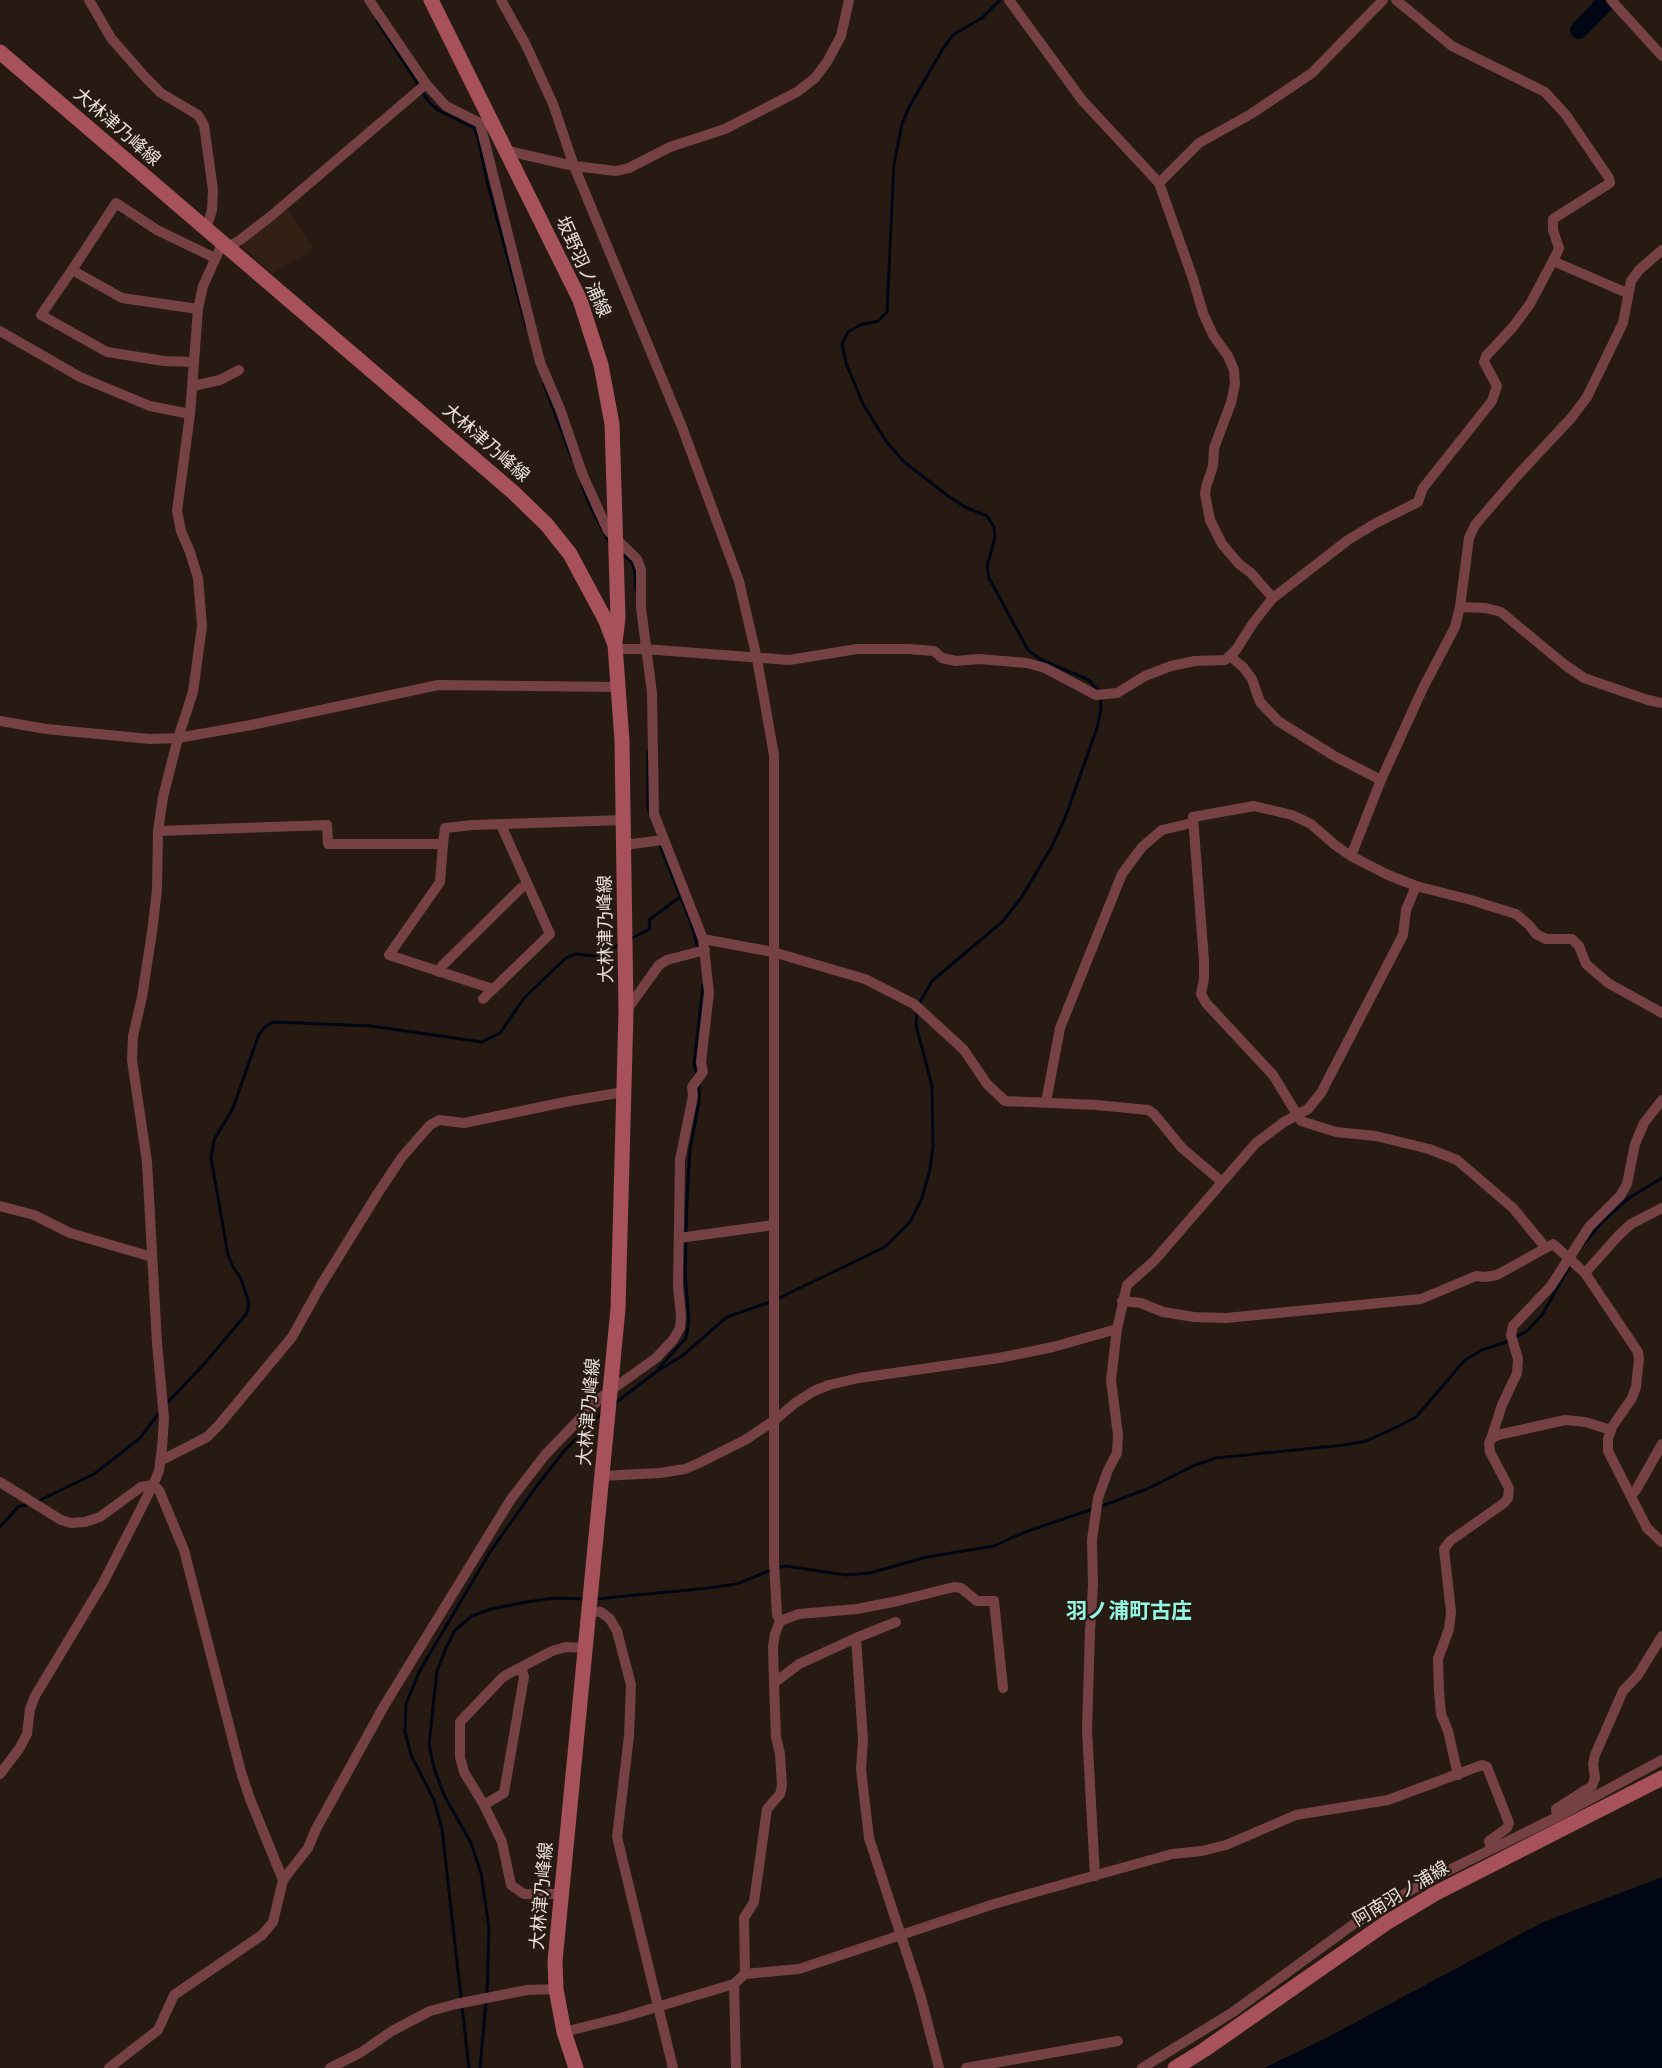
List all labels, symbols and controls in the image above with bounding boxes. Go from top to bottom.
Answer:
street label: 大林津乃峰線 [69,83,165,171]
street label: 坂野羽ノ浦線 [551,213,615,321]
street label: 大林津乃峰線 [438,399,534,487]
street label: 大林津乃峰線 [594,875,618,983]
street label: 大林津乃峰線 [574,1357,604,1467]
district label: 羽ノ浦町古庄 [1066,1599,1192,1625]
street label: 大林津乃峰線 [527,1841,557,1951]
street label: 阿南羽ノ浦線 [1349,1857,1453,1931]

